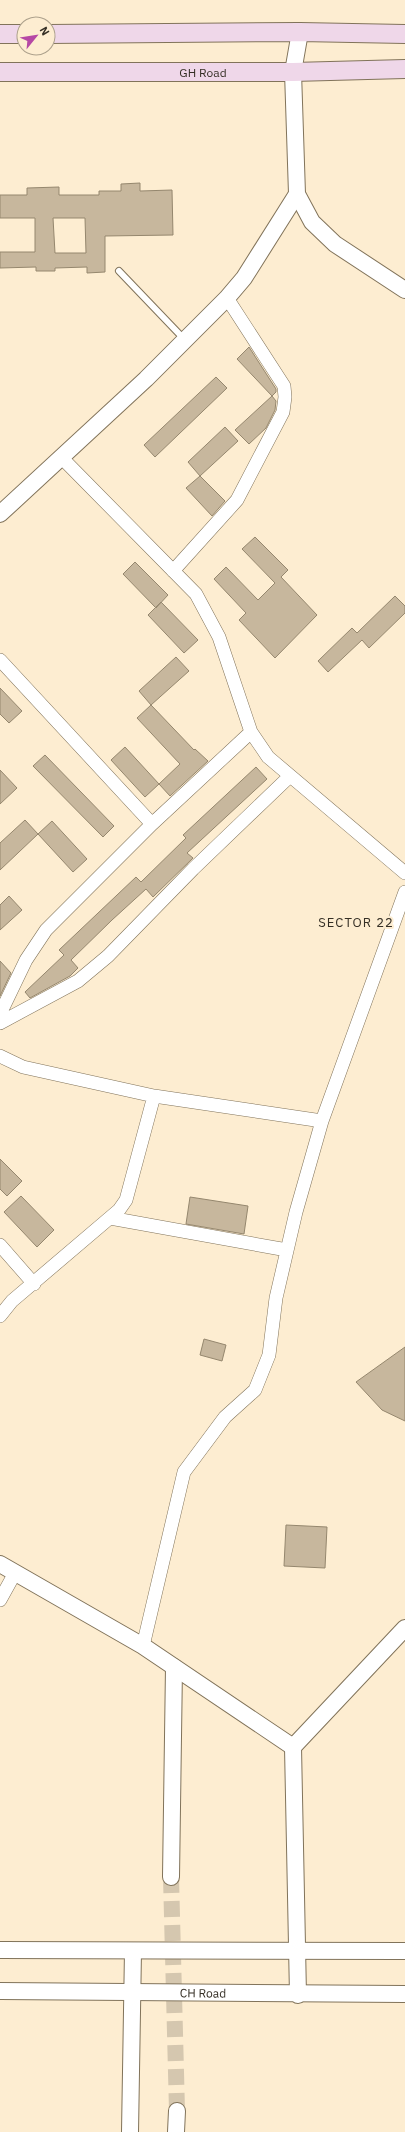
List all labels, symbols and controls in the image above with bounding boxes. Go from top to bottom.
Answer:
north arrow [16,16,56,56]
text: N [37,24,53,38]
street label: GH Road [179,65,227,80]
district label: SECTOR 22 [318,914,394,931]
street label: CH Road [180,1985,226,2000]

